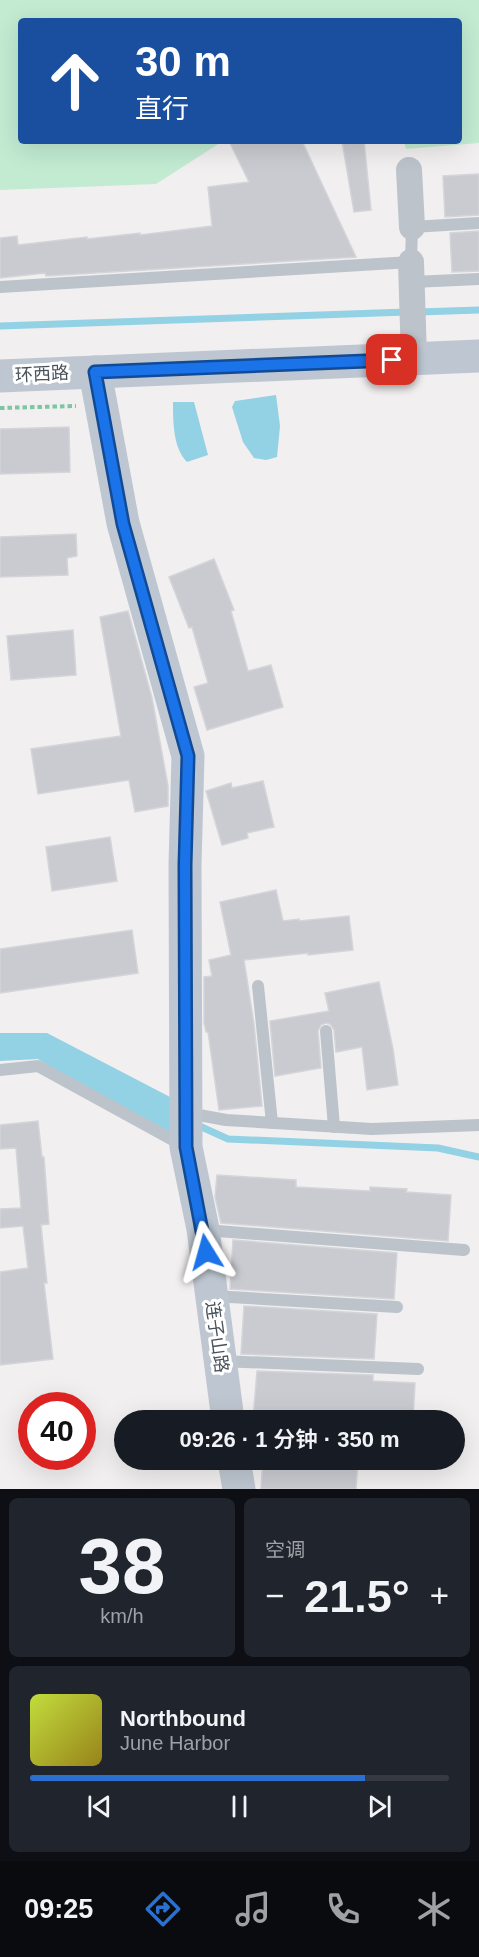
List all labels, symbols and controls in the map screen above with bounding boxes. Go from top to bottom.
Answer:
text: 30 m [135,38,231,85]
icon: ahead [36,42,114,120]
text: 直行 [135,94,189,124]
pin [366,334,417,385]
icon: arrive [375,343,408,376]
street label: 环西路 [15,363,69,385]
position arrow [174,1220,238,1284]
street label: 连子山路 [202,1300,232,1374]
speed limit sign: 40 [18,1392,96,1470]
text: 09:26 · 1 分钟 · 350 m [179,1427,400,1452]
text: 38 [79,1522,165,1610]
text: 空调 [265,1539,305,1561]
text: 21.5° [304,1571,410,1622]
text: − [265,1577,284,1614]
text: + [430,1577,449,1614]
text: km/h [100,1605,144,1627]
text: Northbound [120,1706,246,1731]
text: June Harbor [120,1732,230,1754]
icon: previous [83,1790,116,1823]
icon: pause [223,1790,256,1823]
icon: next [363,1790,396,1823]
icon: directions [142,1888,184,1930]
icon: music [232,1888,274,1930]
icon: phone [322,1888,364,1930]
icon: climate [413,1888,455,1930]
text: 09:25 [24,1894,93,1924]

